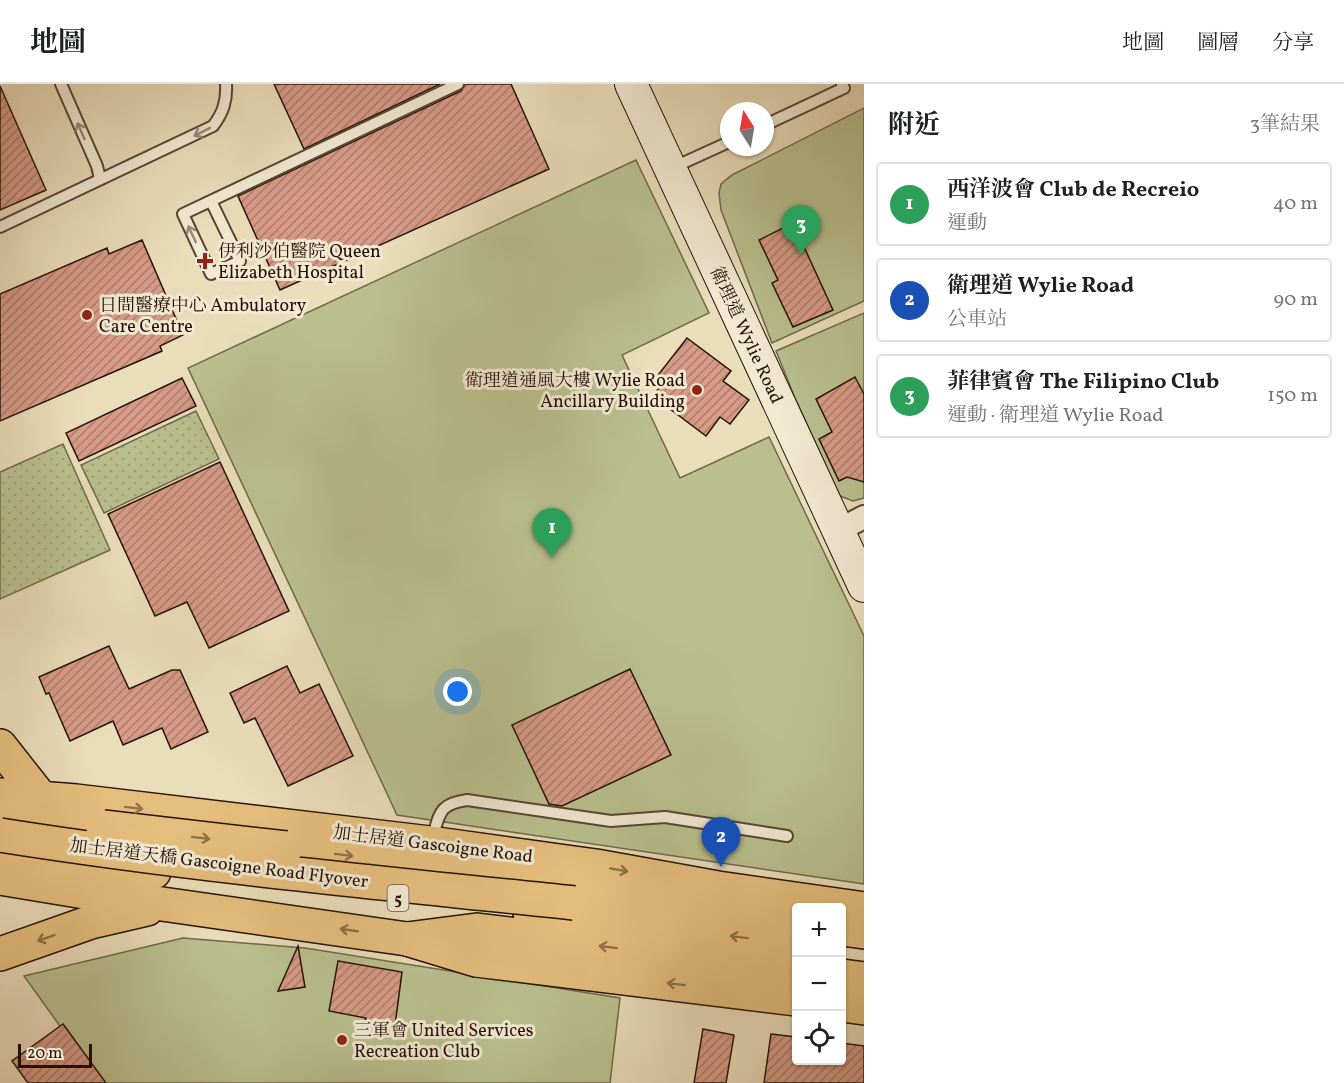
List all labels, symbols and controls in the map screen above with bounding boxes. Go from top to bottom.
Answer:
text: 地圖 [30,24,86,63]
text: 地圖 [1122,29,1164,58]
text: 圖層 [1197,29,1239,58]
text: 分享 [1272,29,1314,58]
north arrow [720,102,774,156]
text: 附近 [888,108,940,144]
text: 3筆結果 [1250,111,1320,139]
one-way arrow [75,122,86,140]
one-way arrow [193,127,211,138]
text: 西洋波會 Club de Recreio [947,175,1199,206]
text: 1 [905,190,914,218]
text: 40 m [1273,190,1318,218]
pin: 3 [782,206,820,255]
text: 運動 [947,210,987,238]
one-way arrow [186,226,198,244]
place label: 伊利沙伯醫院 Queen Elizabeth Hospital [218,240,381,286]
marker: 伊利沙伯醫院 Queen Elizabeth Hospital [196,252,214,270]
street label: 衛理道 Wylie Road [703,263,788,408]
text: 衛理道 Wylie Road [947,271,1134,302]
text: 2 [904,286,915,314]
text: 90 m [1274,286,1318,314]
place label: 日間醫療中心 Ambulatory Care Centre [99,294,307,340]
text: 公車站 [947,306,1007,334]
marker: 日間醫療中心 Ambulatory Care Centre [80,308,94,322]
text: 菲律賓會 The Filipino Club [947,367,1219,398]
place label: 衛理道通風大樓 Wylie Road Ancillary Building [465,369,685,415]
text: 3 [904,382,915,410]
text: 150 m [1267,382,1318,410]
marker: 衛理道通風大樓 Wylie Road Ancillary Building [690,383,704,397]
text: 運動 · 衛理道 Wylie Road [947,402,1164,430]
pin: 1 [532,508,572,558]
your location [443,677,472,706]
one-way arrow [124,803,143,814]
pin: 2 [702,818,740,867]
street label: 加士居道 Gascoigne Road [331,821,534,870]
one-way arrow [190,833,210,844]
street label: 加士居道天橋 Gascoigne Road Flyover [68,834,370,895]
one-way arrow [333,850,353,861]
one-way arrow [609,865,628,876]
road number: 5 [388,885,408,911]
map controls [792,903,846,1065]
button: + [792,903,846,957]
one-way arrow [339,925,359,936]
one-way arrow [729,932,749,943]
one-way arrow [37,933,55,944]
one-way arrow [599,941,618,952]
button: − [792,957,846,1011]
one-way arrow [667,978,686,989]
button: locate [792,1011,846,1065]
place label: 三軍會 United Services Recreation Club [354,1019,534,1065]
marker: 三軍會 United Services Recreation Club [335,1033,349,1047]
scale bar [18,1041,92,1068]
text: 20 m [27,1043,62,1065]

